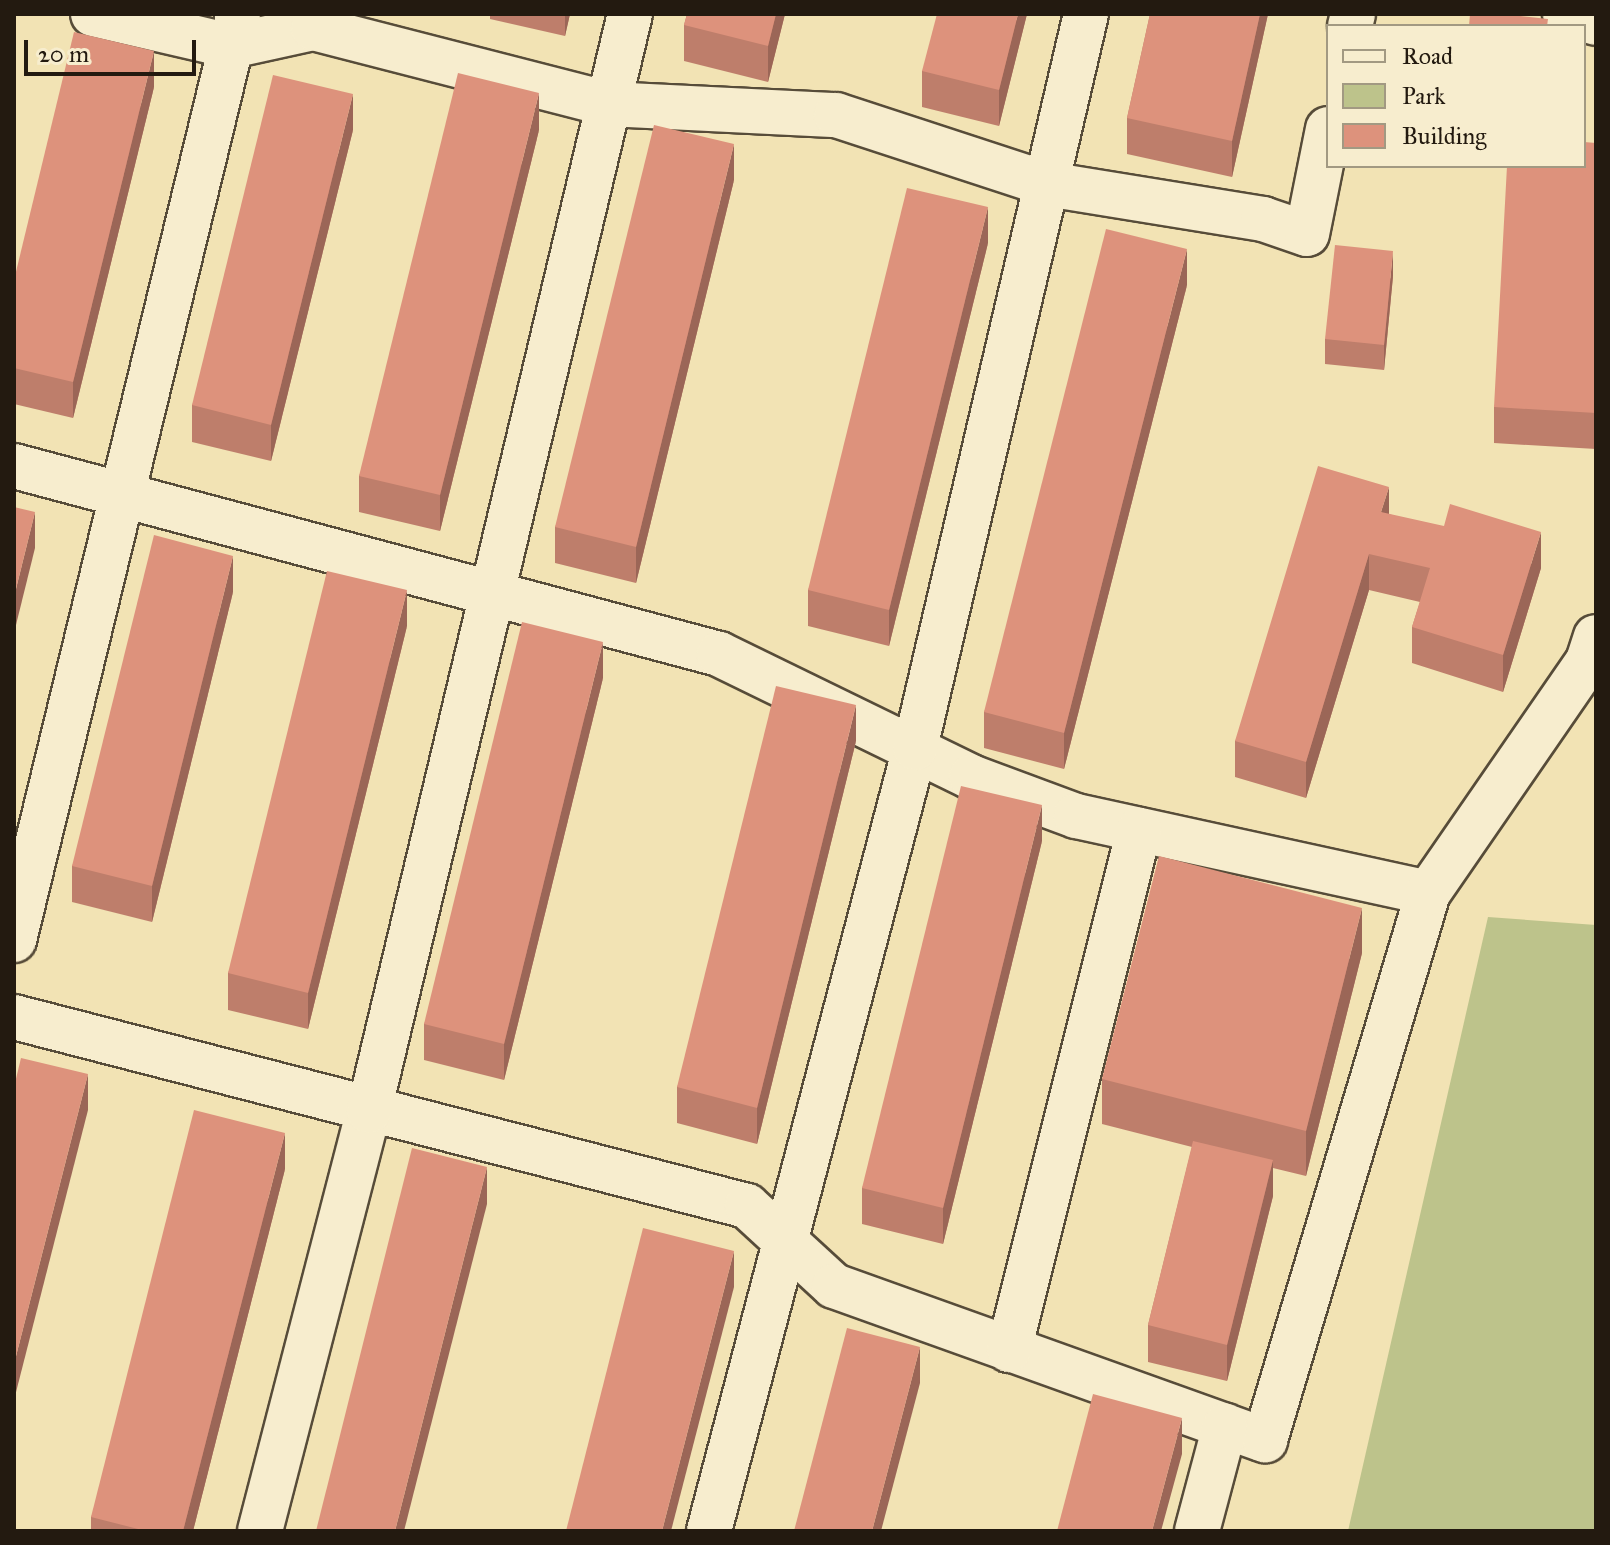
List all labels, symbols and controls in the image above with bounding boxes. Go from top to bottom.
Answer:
scale bar [28,24,200,74]
legend [1326,24,1586,168]
text: 20 m [38,39,89,69]
text: Road [1402,41,1453,71]
text: Park [1402,81,1445,111]
text: Building [1402,121,1487,151]

